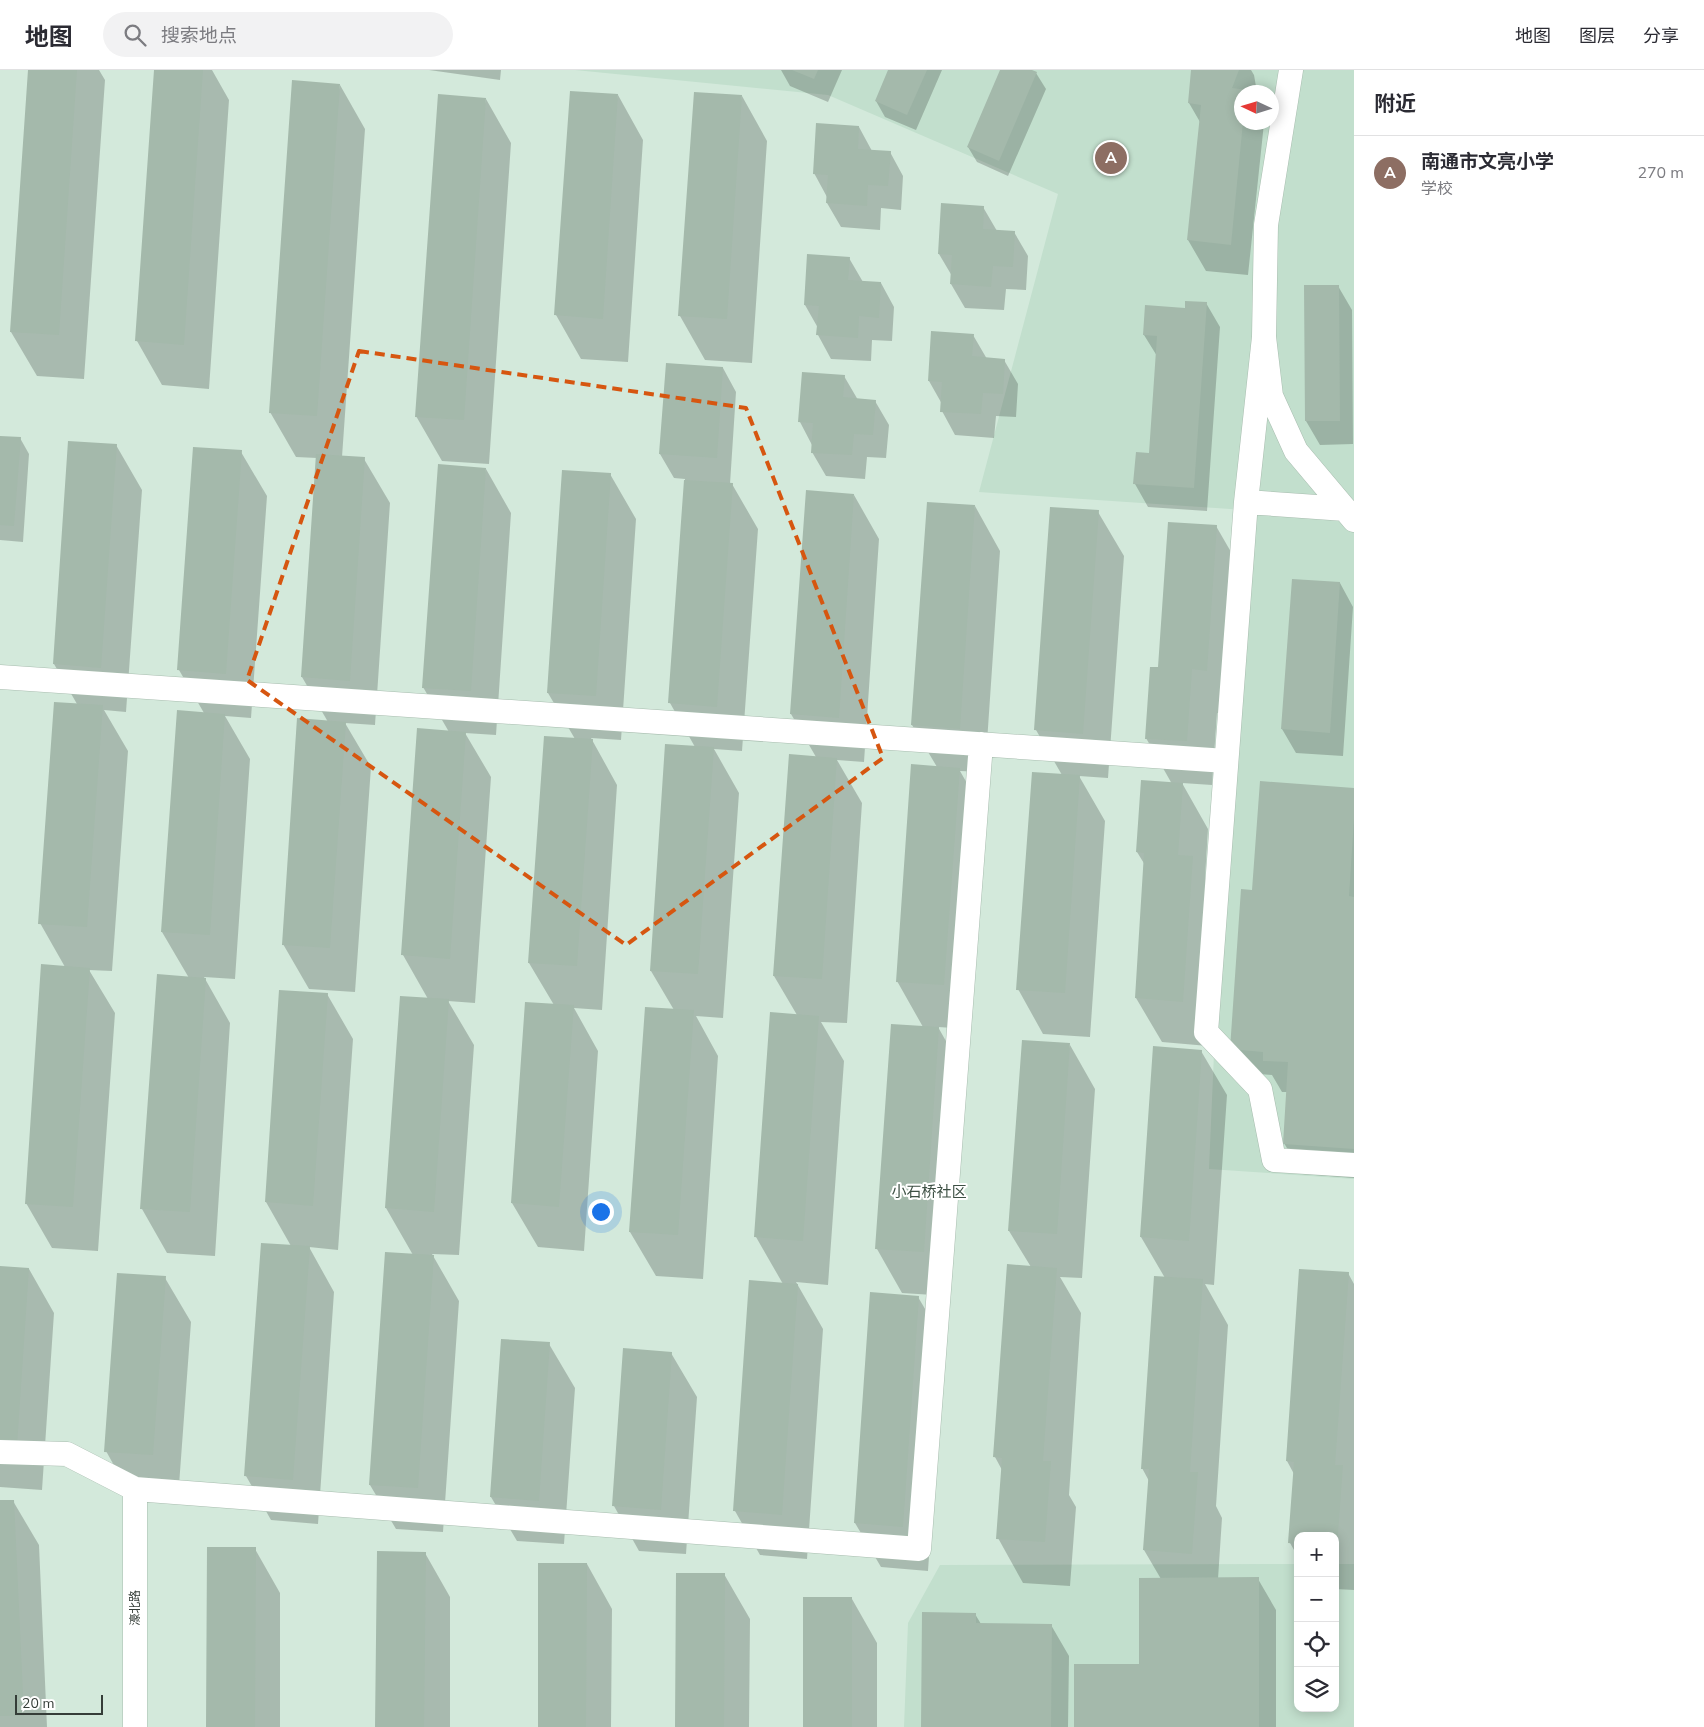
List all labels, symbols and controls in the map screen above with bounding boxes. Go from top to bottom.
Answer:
search box [103,12,453,57]
text: 地图 [25,21,73,53]
icon: search [121,21,149,49]
text: 搜索地点 [161,23,237,49]
text: 地图 [1515,24,1551,48]
text: 图层 [1579,24,1615,48]
text: 分享 [1643,24,1679,48]
north arrow [1234,85,1279,130]
text: 附近 [1374,90,1416,118]
pin: A [1095,139,1127,177]
text: 南通市文亮小学 [1421,149,1554,175]
text: A [1384,162,1396,184]
text: 270 m [1637,162,1684,184]
text: 学校 [1421,178,1453,200]
district label: 小石桥社区 [891,1182,967,1202]
your location [588,1199,614,1225]
map controls [1294,1532,1339,1712]
button: + [1294,1532,1339,1577]
button: − [1294,1577,1339,1622]
street label: 濠北路 [127,1590,143,1626]
button: locate [1294,1622,1339,1667]
button: layers [1294,1667,1339,1712]
scale bar [15,1692,102,1715]
text: 20 m [22,1694,54,1713]

